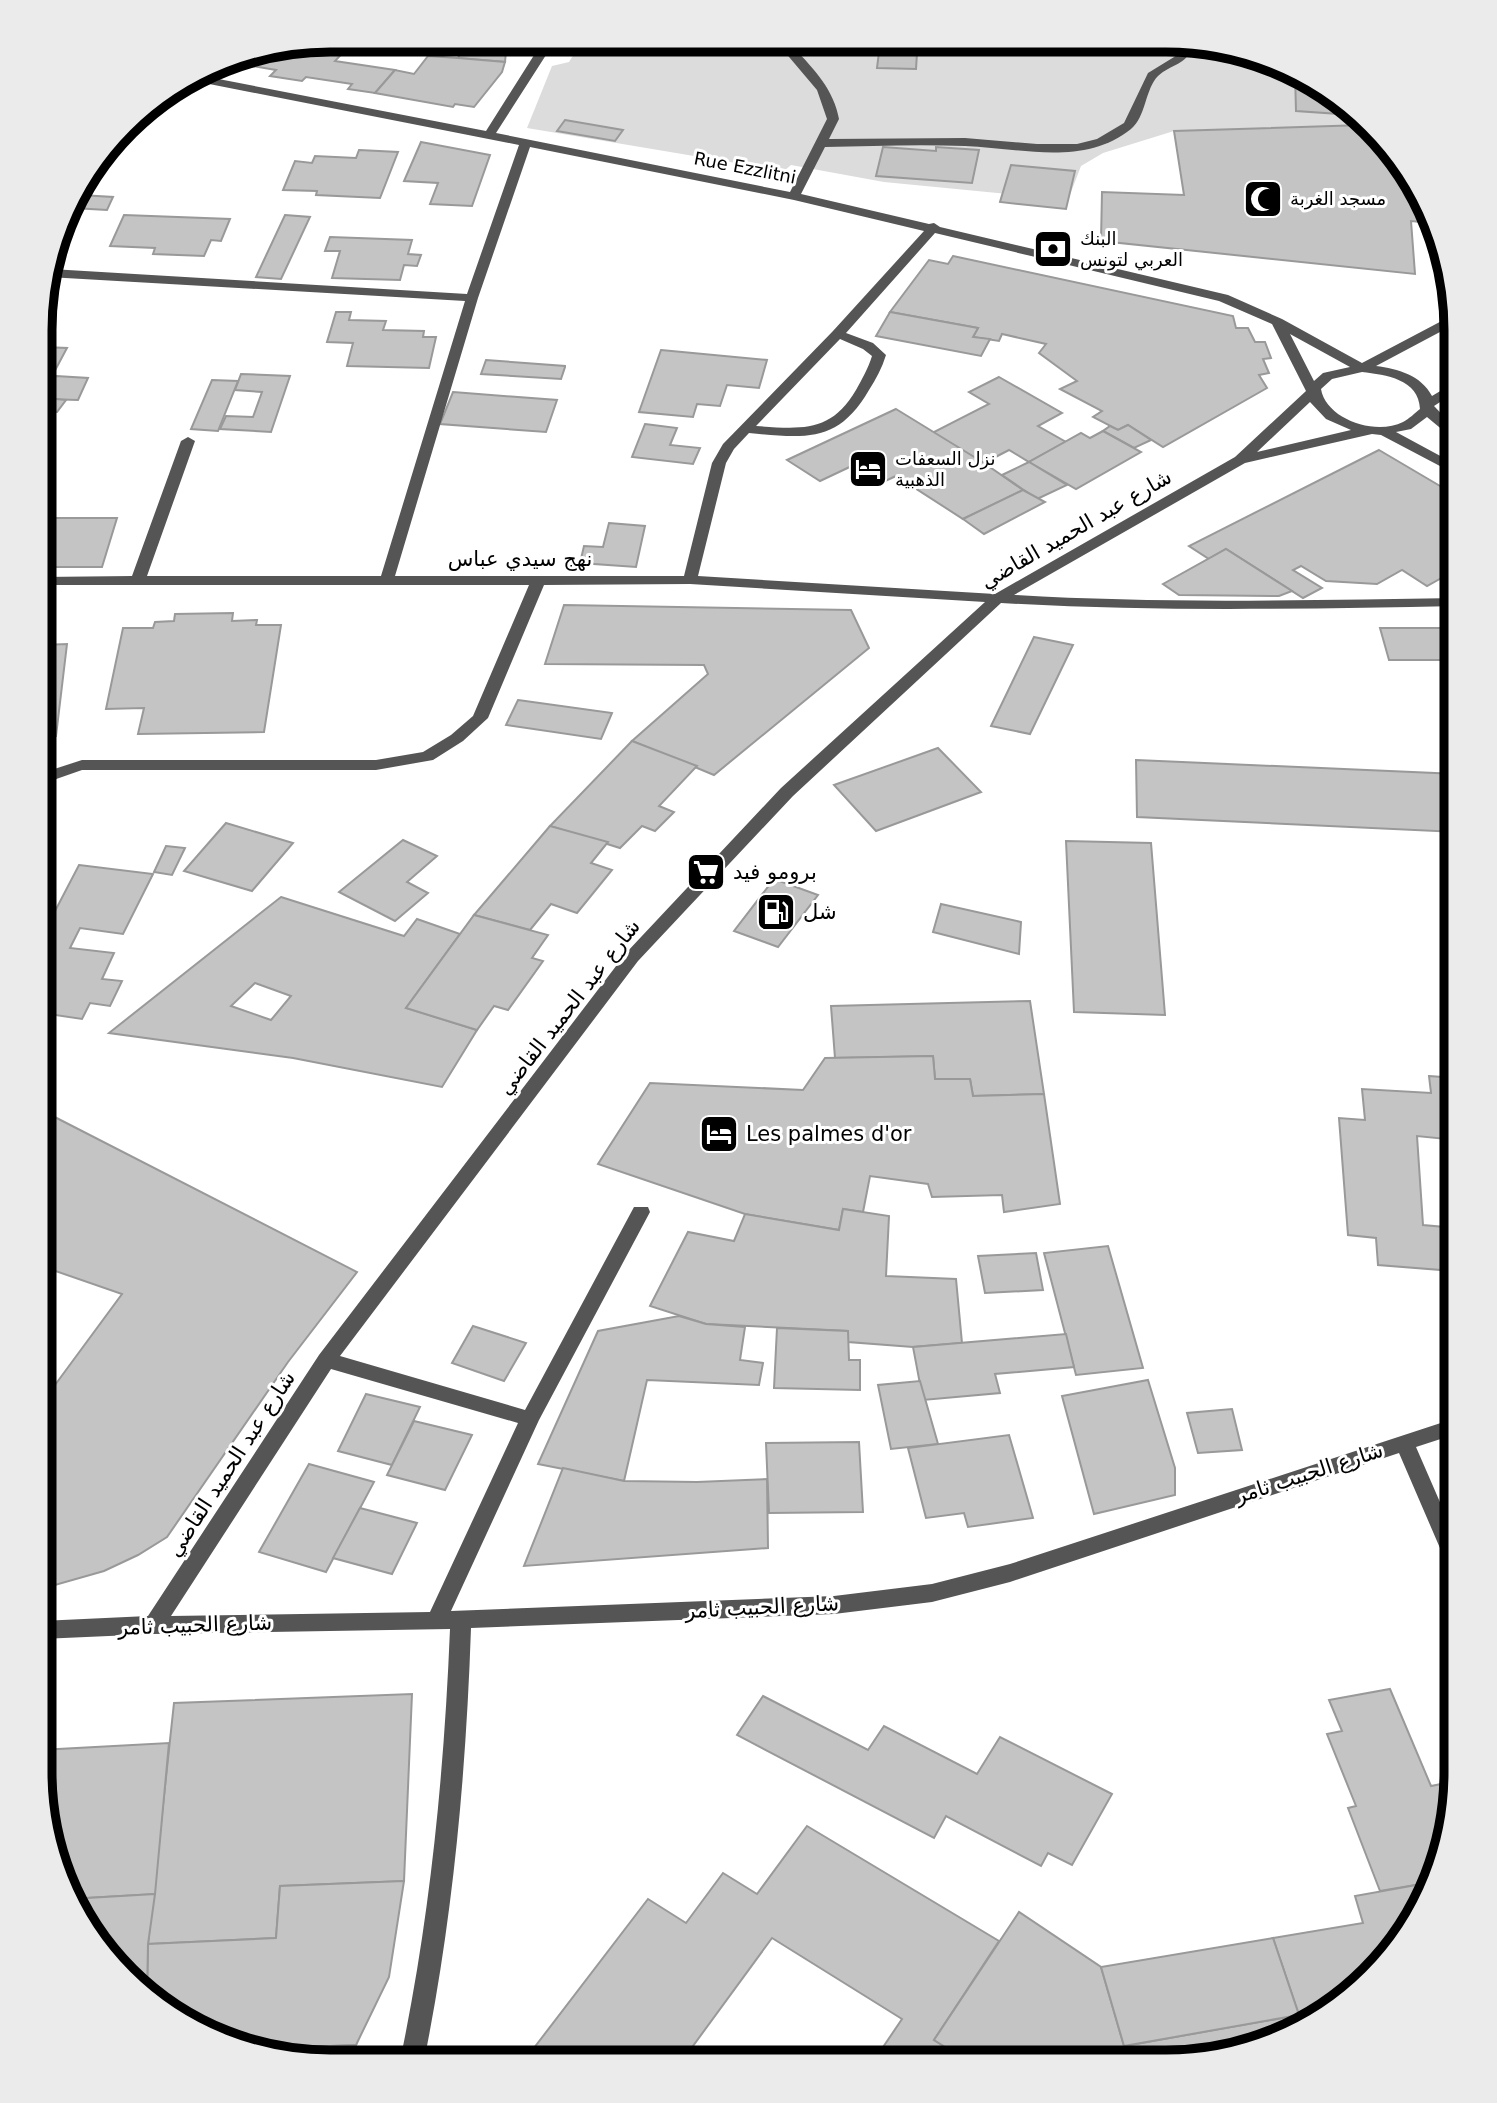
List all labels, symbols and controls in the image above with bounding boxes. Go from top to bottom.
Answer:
street label: Rue Ezzlitni [692,147,798,188]
mosque icon: مسجد الغربة [1242,178,1284,220]
place label: مسجد الغربة [1290,188,1386,210]
bank icon: البنك العربي لتونس [1032,228,1074,270]
place label: البنك العربي لتونس [1080,228,1183,271]
hotel icon: نزل السعفات الذهبية [847,448,889,490]
place label: نزل السعفات الذهبية [895,448,996,490]
street label: شارع عبد الحميد القاضي [976,464,1176,594]
street label: نهج سيدي عباس [448,547,592,571]
supermarket icon: برومو فيد [685,851,727,893]
place label: برومو فيد [733,860,817,884]
fuel station icon: شل [755,891,797,933]
place label: شل [803,900,837,924]
street label: شارع عبد الحميد القاضي [493,914,645,1100]
hotel icon: Les palmes d'or [698,1113,740,1155]
place label: Les palmes d'or [746,1122,912,1146]
street label: شارع عبد الحميد القاضي [162,1367,300,1561]
street label: شارع الحبيب ثامر [1231,1438,1386,1509]
street label: شارع الحبيب ثامر [683,1591,840,1623]
street label: شارع الحبيب ثامر [117,1610,272,1640]

